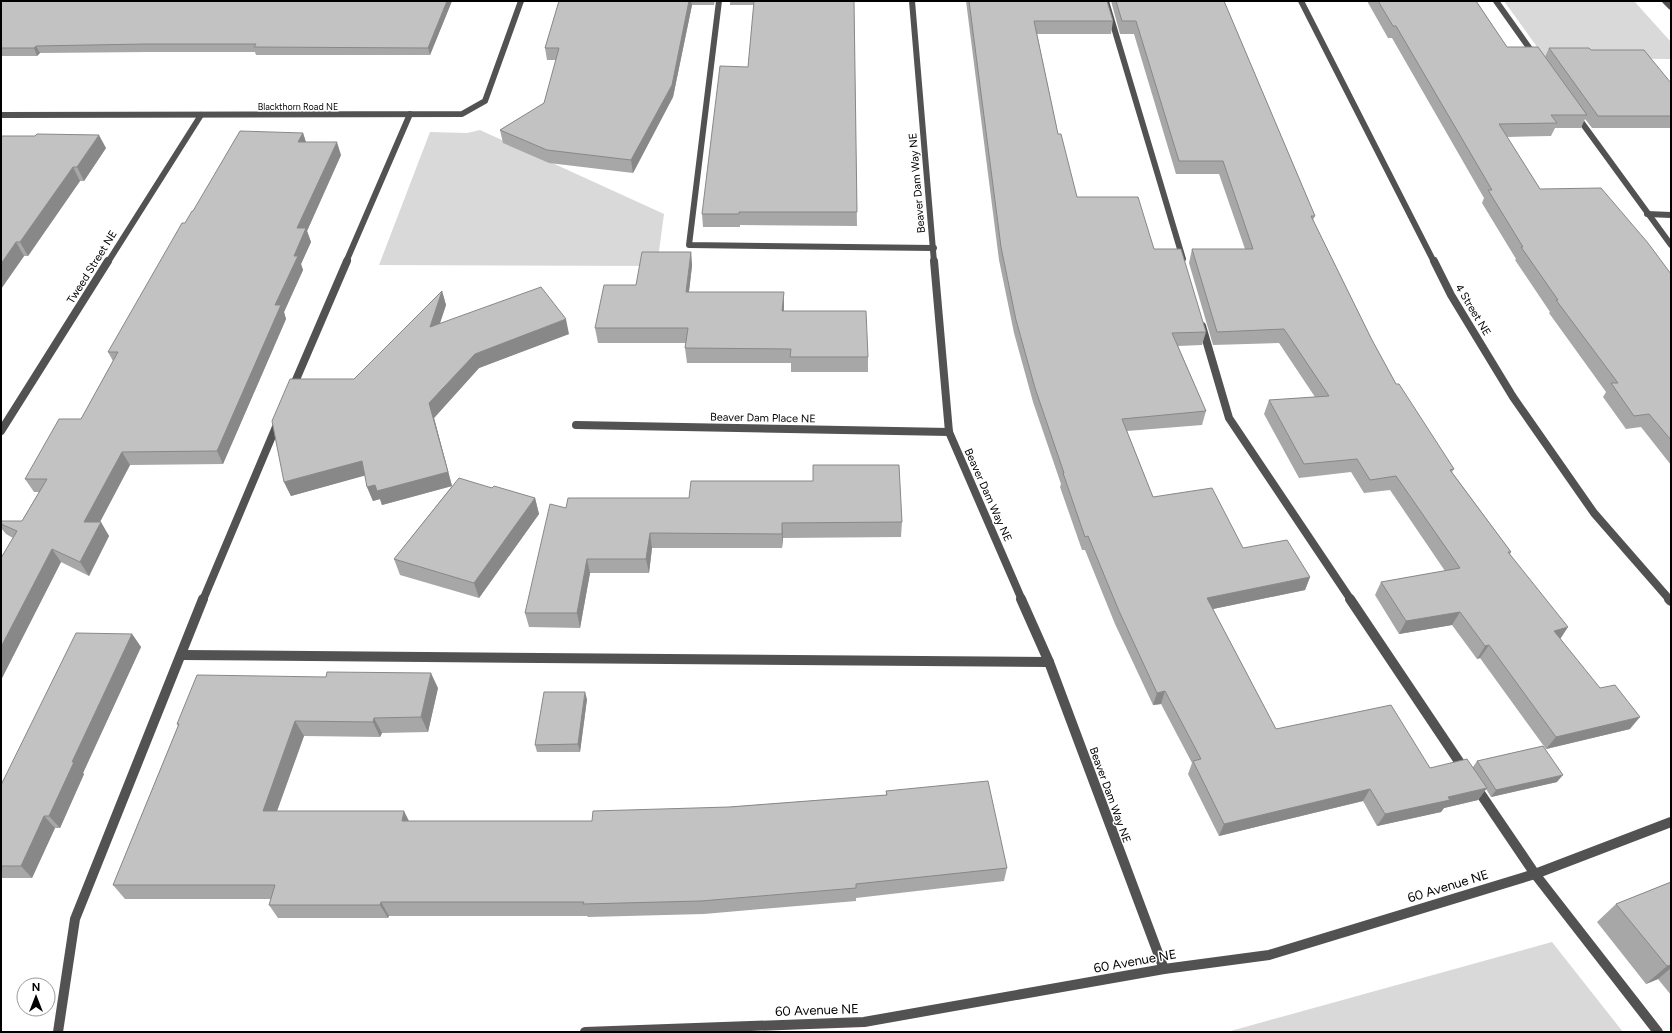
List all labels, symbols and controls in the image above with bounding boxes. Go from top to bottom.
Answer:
street label: Blackthorn Road NE [258,101,338,112]
street label: Beaver Dam Way NE [906,132,928,234]
street label: Tweed Street NE [64,228,120,306]
street label: 4 Street NE [1452,282,1494,338]
street label: Beaver Dam Place NE [710,411,816,425]
street label: Beaver Dam Way NE [962,446,1014,544]
street label: Beaver Dam Way NE [1087,745,1133,845]
street label: 60 Avenue NE [1406,867,1490,905]
street label: 60 Avenue NE [1092,946,1178,976]
north arrow [16,977,56,1017]
text: N [32,981,40,994]
street label: 60 Avenue NE [775,1001,859,1019]

